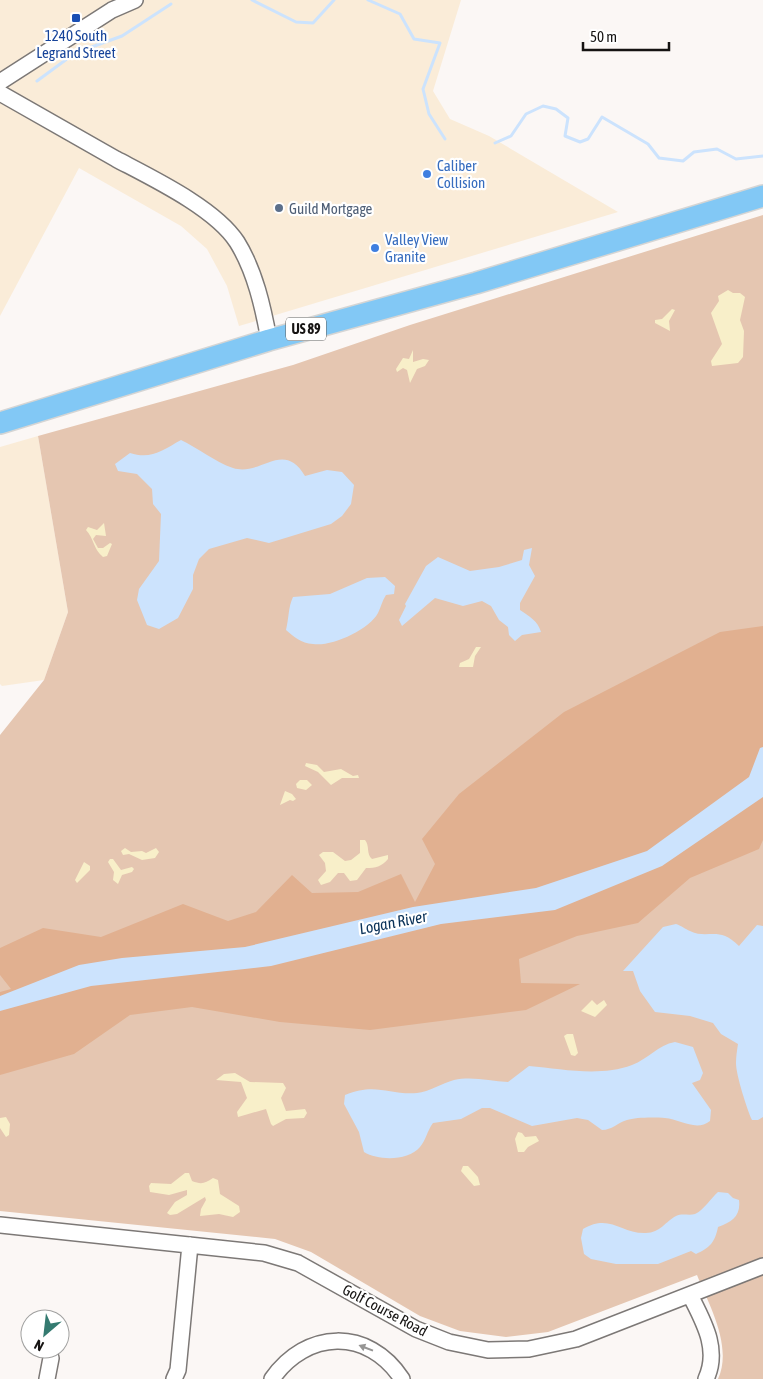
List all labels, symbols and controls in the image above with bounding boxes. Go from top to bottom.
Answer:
marker: 1240 South Legrand Street [70,12,82,24]
scale bar [583,20,669,52]
place label: 1240 South Legrand Street [36,27,116,61]
text: 50 m [590,28,617,45]
place label: Caliber Collision [437,157,485,191]
marker: Caliber Collision [421,168,433,180]
place label: Guild Mortgage [289,200,373,217]
marker: Guild Mortgage [273,202,285,214]
place label: Valley View Granite [385,231,448,265]
marker: Valley View Granite [369,242,381,254]
road number: US 89 [286,318,326,340]
water label: Logan River [358,906,430,938]
street label: Golf Course Road [340,1281,430,1339]
north arrow [20,1309,70,1359]
text: N [31,1336,46,1354]
one-way arrow [358,1344,373,1352]

